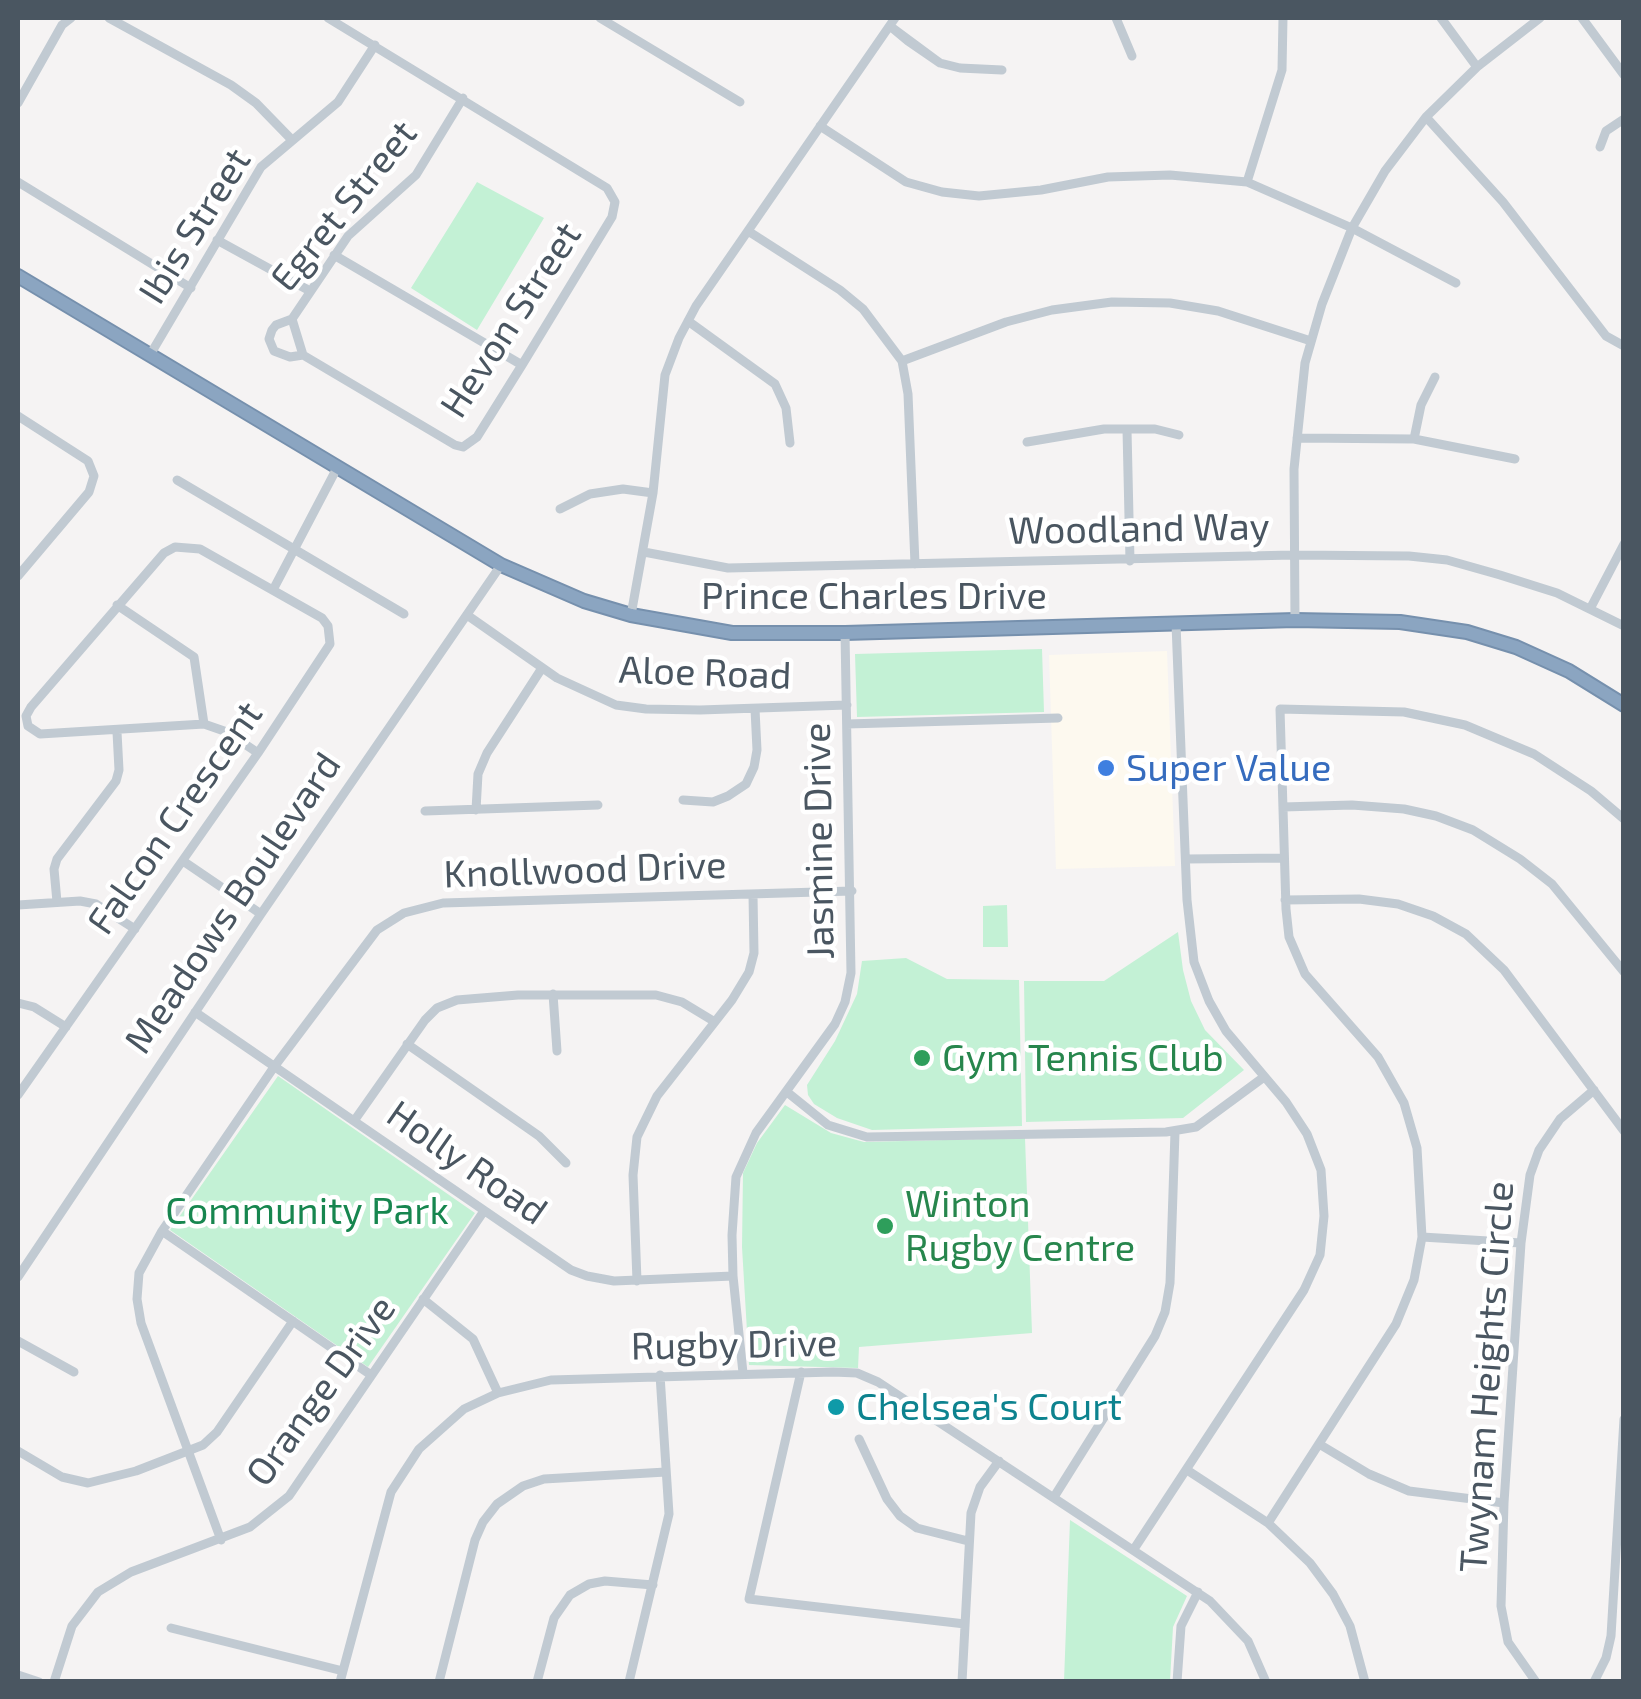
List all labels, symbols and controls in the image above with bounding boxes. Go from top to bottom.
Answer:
street label: Egret Street [261,112,427,300]
street label: Ibis Street [129,140,261,312]
street label: Hevon Street [431,214,591,426]
street label: Woodland Way [1008,504,1270,554]
street label: Prince Charles Drive [701,573,1047,619]
street label: Aloe Road [618,647,792,699]
street label: Falcon Crescent [78,693,272,943]
street label: Jasmine Drive [794,722,844,960]
street label: Meadows Boulevard [115,744,351,1062]
place label: Super Value [1126,745,1331,791]
marker: Super Value [1095,757,1117,779]
street label: Knollwood Drive [443,842,727,898]
place label: Gym Tennis Club [942,1035,1224,1081]
marker: Gym Tennis Club [911,1047,933,1069]
street label: Holly Road [378,1091,556,1235]
street label: Twynam Heights Circle [1451,1180,1523,1574]
place label: Winton Rugby Centre [905,1181,1135,1270]
park label: Community Park [165,1188,449,1234]
marker: Winton Rugby Centre [874,1215,896,1237]
street label: Orange Drive [237,1287,405,1495]
street label: Rugby Drive [630,1320,838,1370]
place label: Chelsea's Court [856,1384,1122,1430]
marker: Chelsea's Court [825,1396,847,1418]

